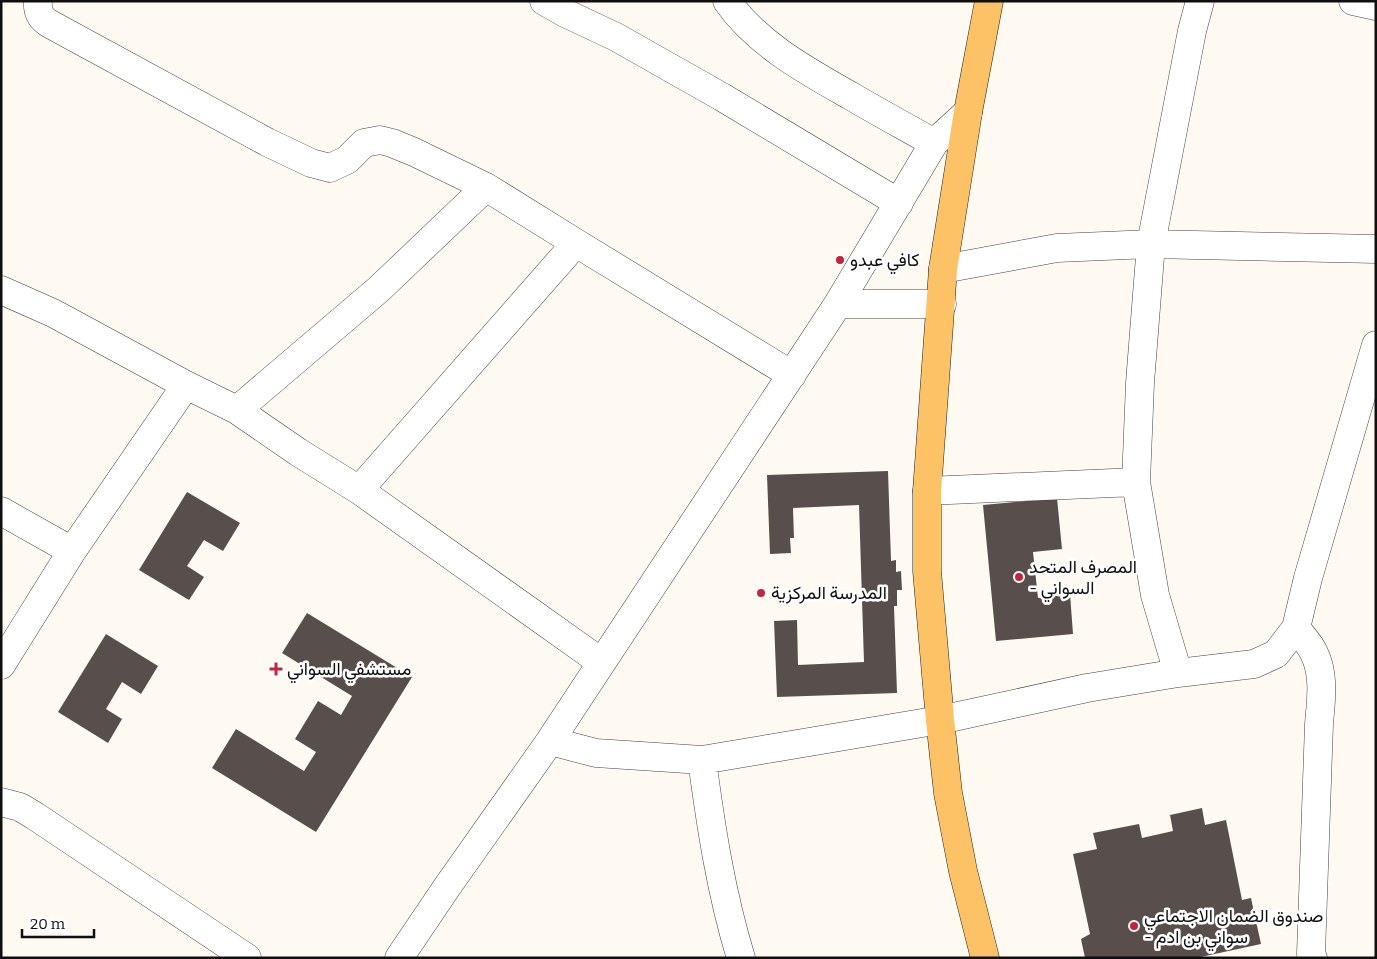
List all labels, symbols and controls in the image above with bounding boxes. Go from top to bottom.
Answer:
place label: كافي عبدو [850,249,919,275]
marker: كافي عبدو [834,254,846,266]
place label: المصرف المتحد - السواني [1029,556,1137,603]
marker: المصرف المتحد - السواني [1013,571,1025,583]
place label: المدرسة المركزية [771,582,887,604]
marker: المدرسة المركزية [755,587,767,599]
place label: مستشفي السواني [287,658,411,684]
marker: مستشفي السواني [269,662,283,676]
place label: صندوق الضمان الاجتماعي - سواني بن ادم [1144,905,1323,952]
scale bar [22,906,95,938]
text: 20 m [30,915,66,933]
marker: صندوق الضمان الاجتماعي - سواني بن ادم [1128,920,1140,932]

